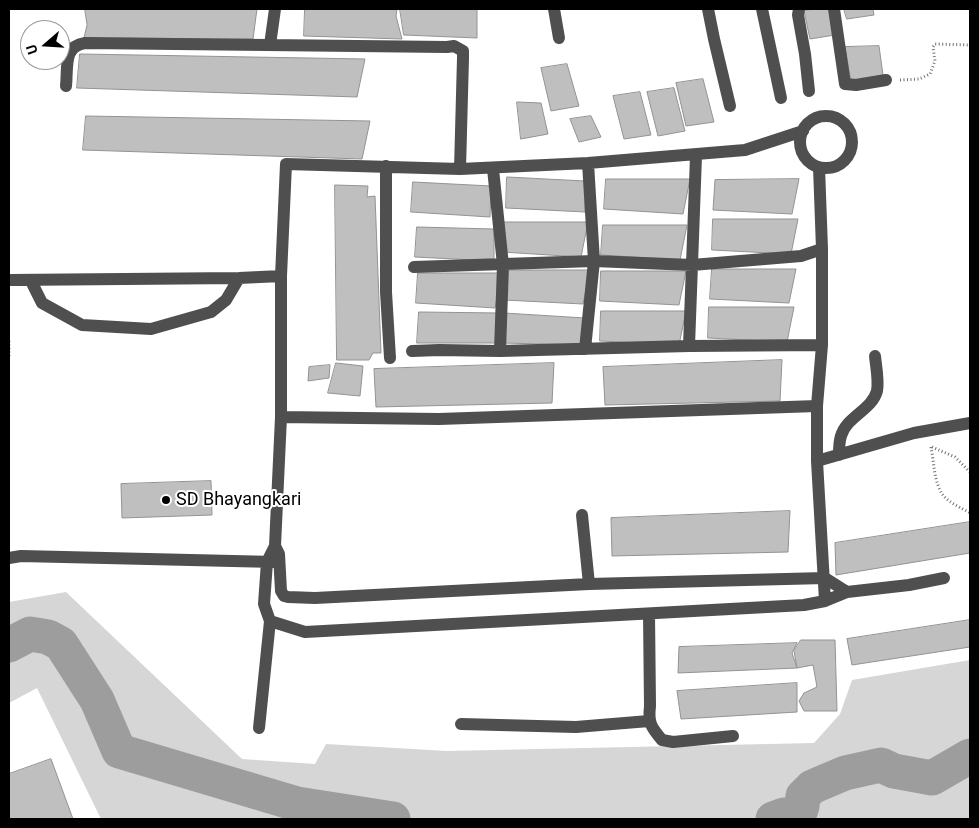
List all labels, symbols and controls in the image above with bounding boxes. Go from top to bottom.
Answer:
north arrow [20,20,70,70]
text: U [23,43,41,57]
place label: SD Bhayangkari [176,489,301,511]
marker: SD Bhayangkari [160,494,172,506]

